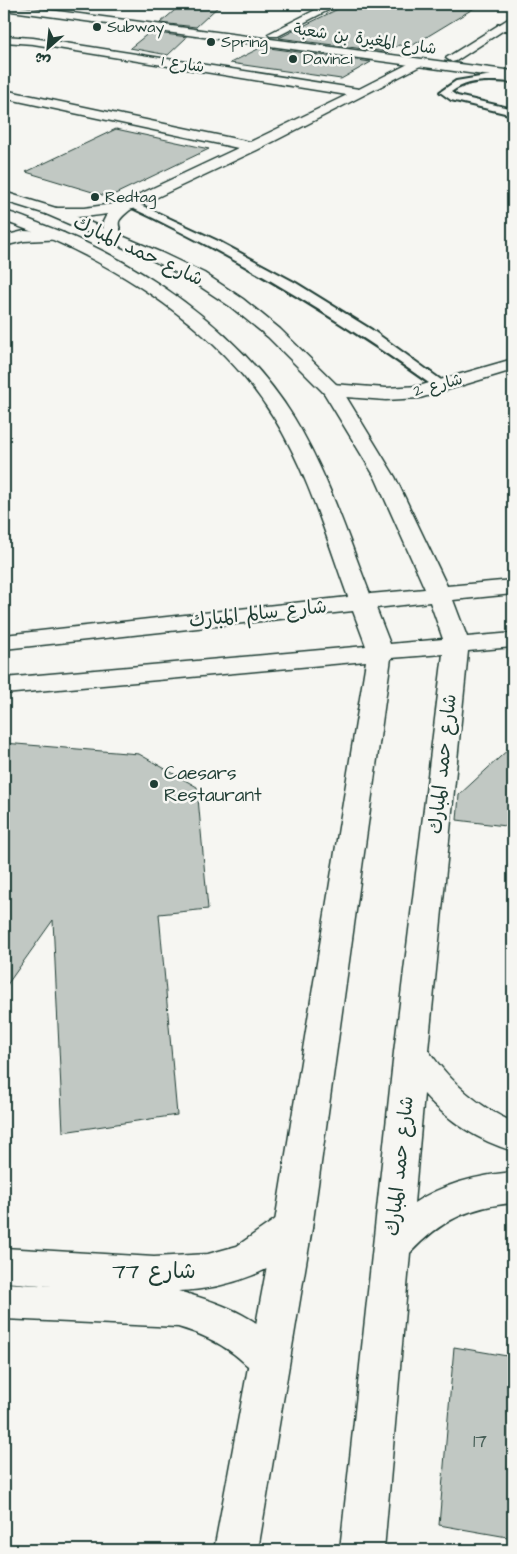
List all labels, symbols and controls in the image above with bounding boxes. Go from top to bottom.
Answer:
place label: Subway [107,16,164,39]
street label: شارع المغيرة بن شعبة [292,18,438,60]
marker: Subway [91,21,103,33]
north arrow [22,22,72,72]
place label: Spring [221,31,268,54]
marker: Spring [205,36,217,48]
text: ش [31,46,54,71]
place label: Davinci [303,48,353,70]
street label: شارع 1 [160,50,206,78]
marker: Davinci [287,53,299,65]
place label: Redtag [105,186,156,209]
marker: Redtag [89,191,101,203]
street label: شارع حمد المبارك [68,209,208,293]
street label: شارع 2 [411,368,465,402]
street label: شارع سالم المبارك [188,593,328,635]
street label: شارع حمد المبارك [422,693,464,835]
place label: Caesars Restaurant [164,760,262,809]
marker: Caesars Restaurant [148,778,160,790]
street label: شارع حمد المبارك [379,1095,421,1237]
street label: شارع 77 [112,1256,196,1287]
house number: 17 [473,1428,487,1455]

